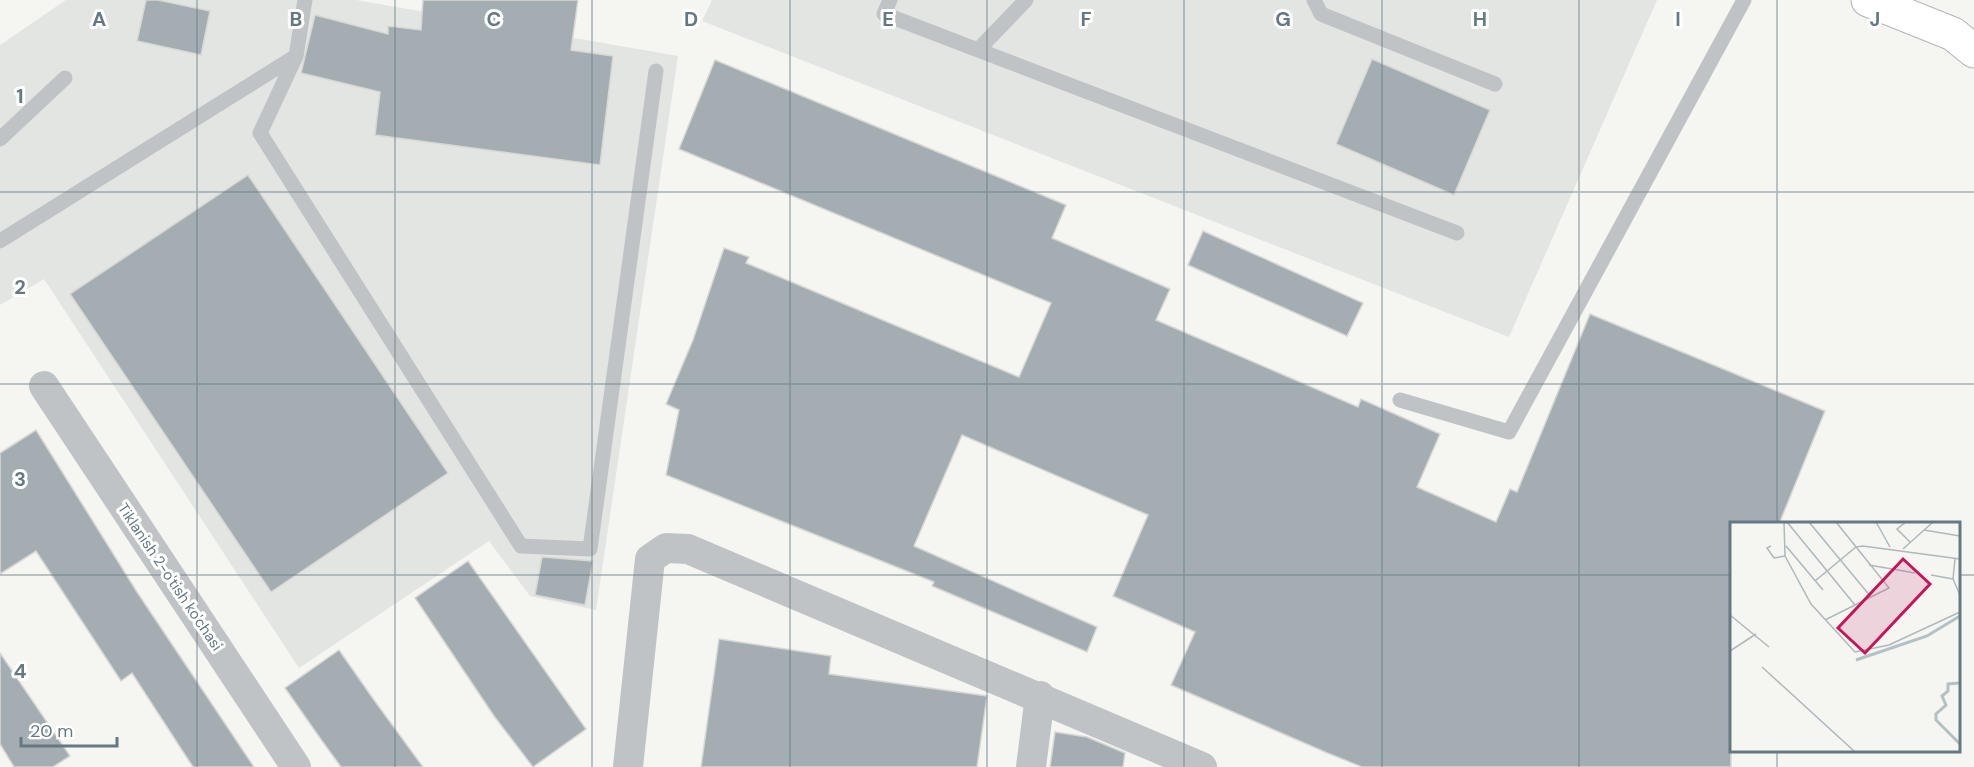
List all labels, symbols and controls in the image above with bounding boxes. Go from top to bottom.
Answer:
text: A [92,6,106,32]
text: B [290,6,302,32]
text: C [487,6,501,32]
text: D [684,6,698,32]
text: E [882,6,894,32]
text: F [1080,6,1092,32]
text: G [1275,6,1291,32]
text: H [1473,6,1487,32]
text: I [1675,6,1681,32]
text: J [1870,6,1880,32]
text: 1 [16,83,24,109]
text: 2 [14,274,26,300]
text: 3 [14,466,26,492]
street label: Tiklanish 2-o'tish ko'chasi [113,499,227,655]
inset map [1730,522,1959,752]
text: 4 [14,658,27,684]
scale bar [21,710,117,748]
text: 20 m [30,719,73,743]

